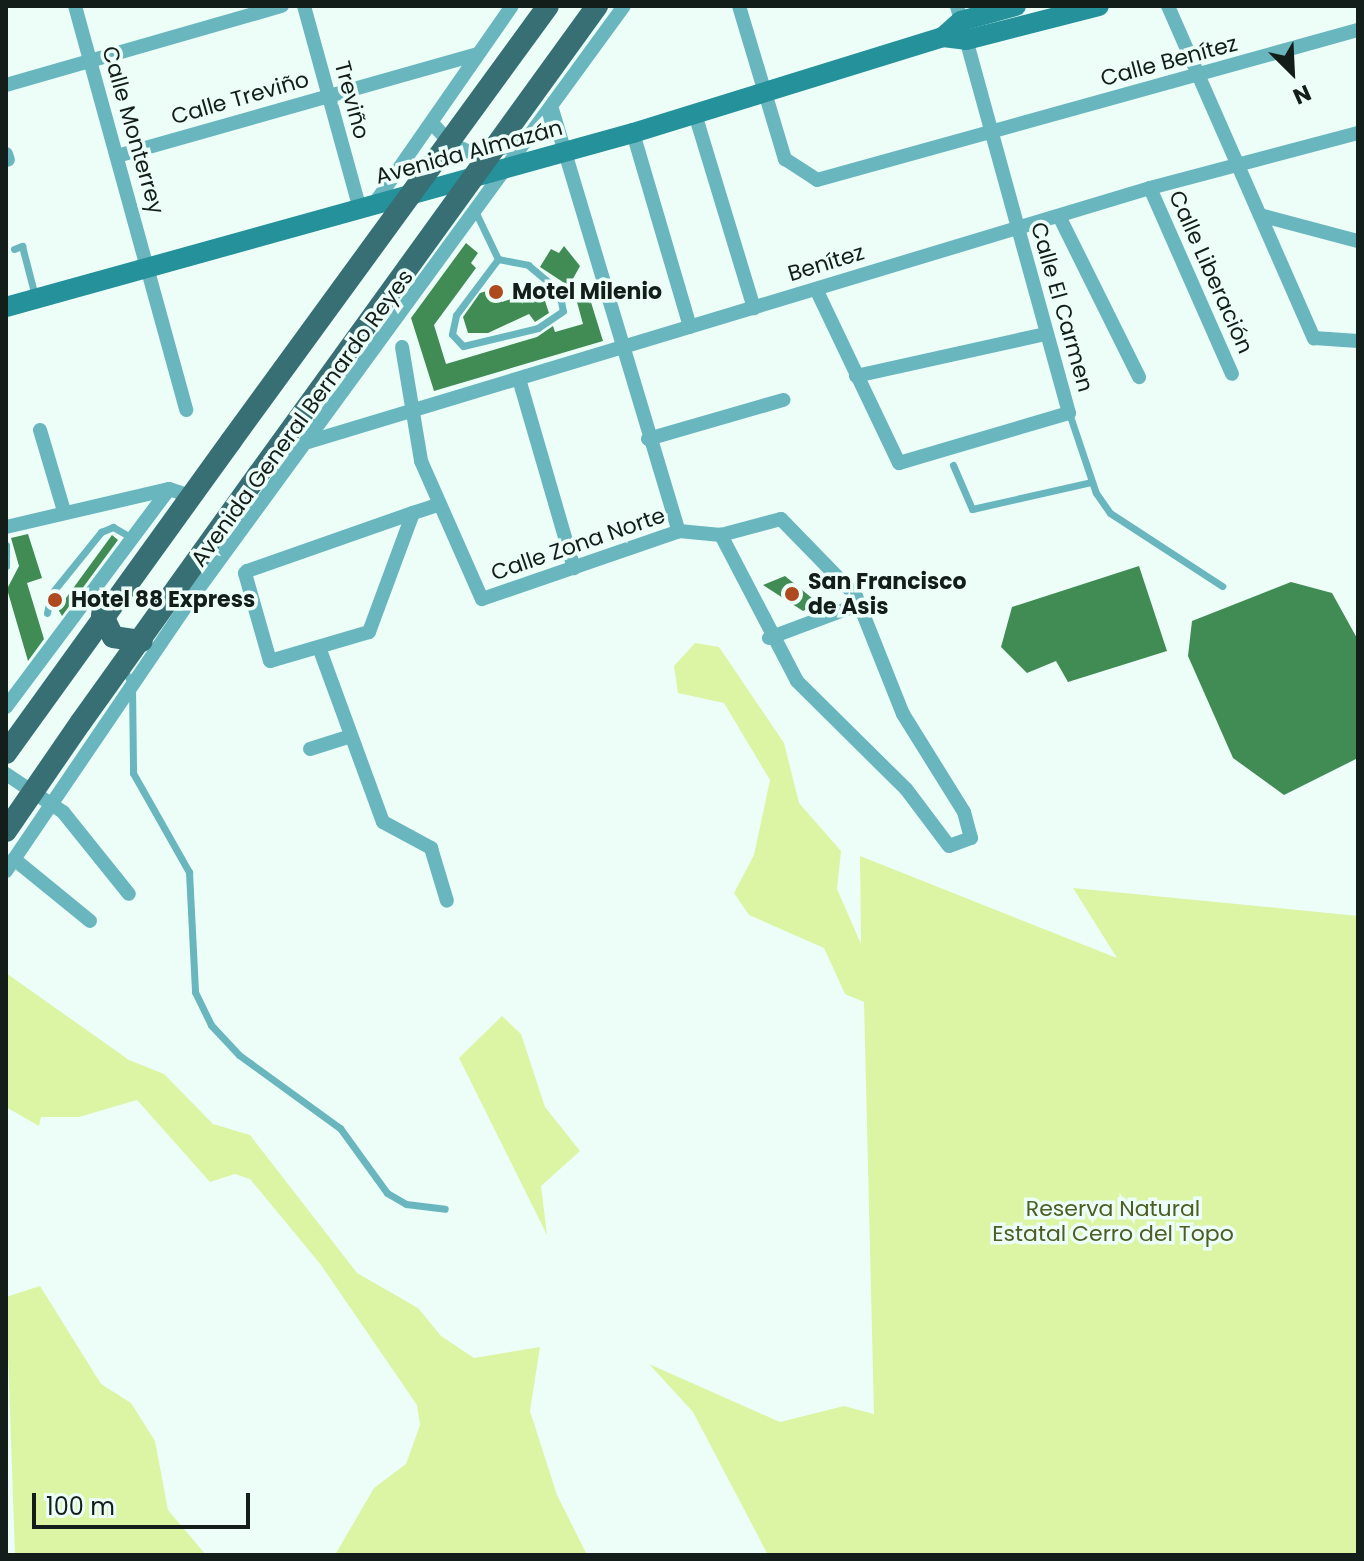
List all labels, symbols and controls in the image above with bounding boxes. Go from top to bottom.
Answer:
street label: Calle Benítez [1098,30,1240,92]
north arrow [1252,32,1332,112]
street label: Calle Monterrey [96,43,170,217]
street label: Treviño [329,58,375,142]
street label: Calle Treviño [168,66,312,130]
text: N [1288,77,1316,112]
street label: Avenida Almazán [373,114,565,190]
street label: Calle Liberación [1163,186,1259,358]
street label: Calle El Carmen [1025,219,1099,395]
street label: Benítez [785,239,867,287]
street label: Avenida General Bernardo Reyes [185,264,419,572]
place label: Motel Milenio [512,279,662,305]
marker: Motel Milenio [487,283,505,301]
street label: Calle Zona Norte [487,502,669,586]
place label: San Francisco de Asis [808,568,967,620]
marker: San Francisco de Asis [783,585,801,603]
place label: Hotel 88 Express [71,587,255,613]
marker: Hotel 88 Express [46,591,64,609]
park label: Reserva Natural Estatal Cerro del Topo [992,1195,1234,1246]
scale bar [36,1477,254,1527]
text: 100 m [46,1490,115,1523]

